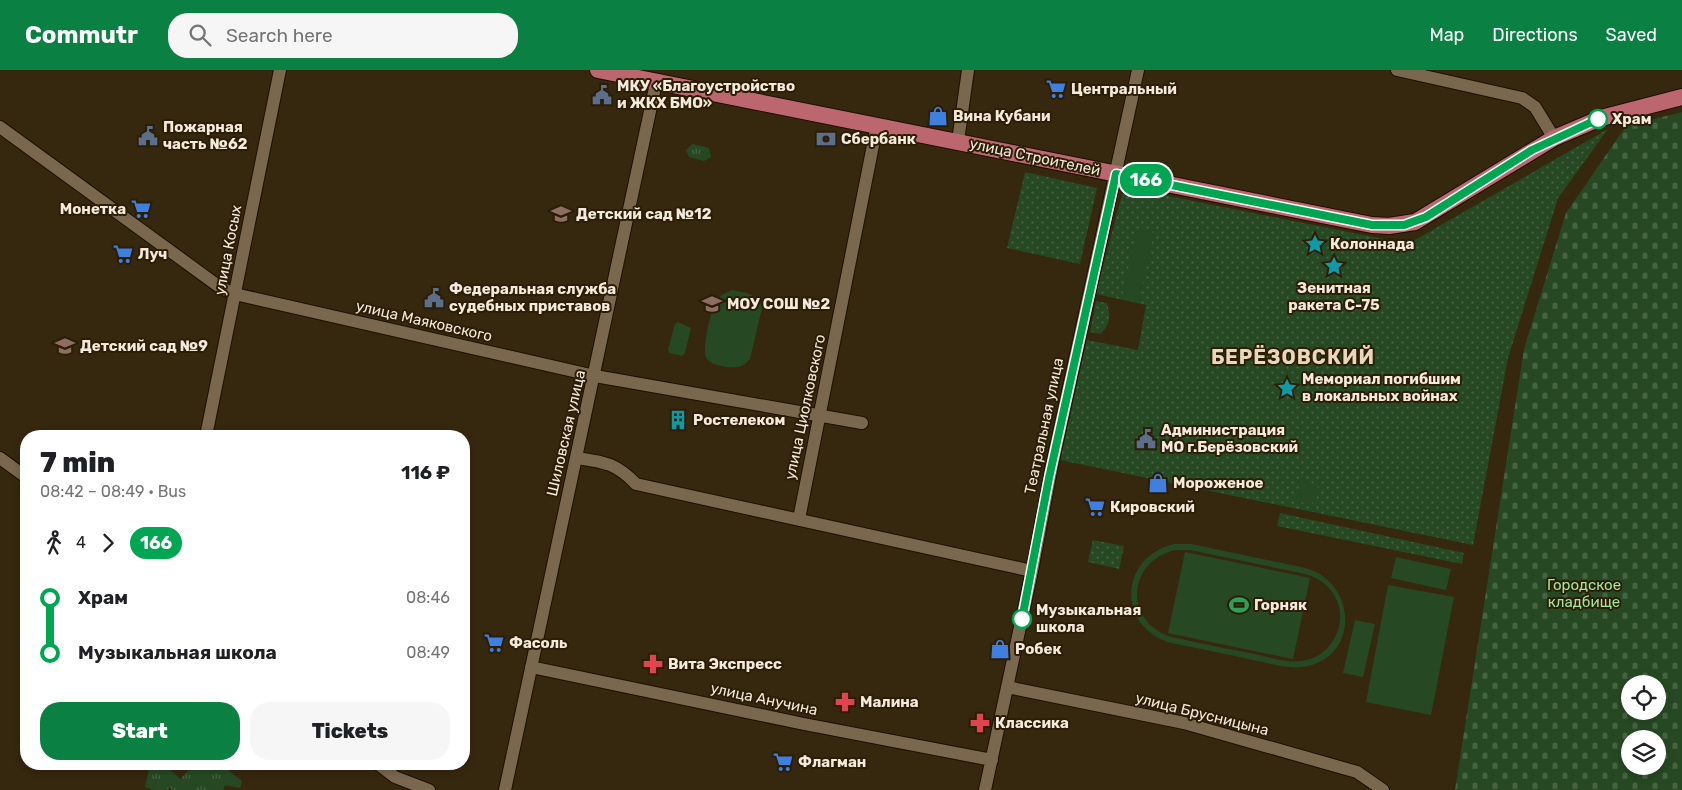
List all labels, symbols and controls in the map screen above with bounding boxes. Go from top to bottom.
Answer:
search box [168,13,518,58]
text: Commutr [25,21,138,49]
icon: search [186,21,214,49]
text: Search here [226,24,333,47]
text: Map [1429,24,1464,46]
text: Directions [1492,24,1578,46]
text: Saved [1606,24,1657,46]
place label: МКУ «Благоустройство и ЖКХ БМО» [617,77,795,112]
supermarket icon: Центральный [1045,78,1067,100]
place label: Центральный [1071,80,1177,98]
public building icon: МКУ «Благоустройство и ЖКХ БМО» [591,84,613,106]
shop icon: Вина Кубани [927,105,949,127]
place label: Вина Кубани [953,107,1051,125]
marker: Храм [1588,109,1608,129]
place label: Храм [1612,110,1652,128]
place label: Пожарная часть №62 [163,118,248,153]
public building icon: Пожарная часть №62 [137,125,159,147]
bank icon: Сбербанк [815,128,837,150]
place label: Сбербанк [841,130,916,148]
street label: улица Строителей [968,134,1102,180]
line badge: 166 [1117,164,1175,196]
text: 166 [1130,169,1162,191]
supermarket icon: Монетка [130,198,152,220]
place label: Монетка [60,200,126,218]
street label: улица Косых [210,203,246,297]
school or university icon: Детский сад №12 [550,203,572,225]
place label: Детский сад №12 [576,205,712,223]
place icon: Колоннада [1304,233,1326,255]
place label: Колоннада [1330,235,1414,253]
supermarket icon: Луч [112,243,134,265]
place label: Луч [138,245,167,263]
place icon: Зенитная ракета С-75 [1323,255,1345,277]
place label: Зенитная ракета С-75 [1288,279,1380,314]
place label: Федеральная служба судебных приставов [449,280,616,315]
public building icon: Федеральная служба судебных приставов [423,287,445,309]
school or university icon: МОУ СОШ №2 [701,293,723,315]
place label: МОУ СОШ №2 [727,295,830,313]
street label: улица Маяковского [354,297,494,345]
street label: улица Циолковского [781,333,829,481]
school or university icon: Детский сад №9 [54,335,76,357]
place label: Детский сад №9 [80,337,208,355]
district label: БЕРЁЗОВСКИЙ [1211,345,1375,369]
street label: Театральная улица [1021,356,1067,496]
street label: Шиловская улица [543,368,589,498]
place label: Мемориал погибшим в локальных войнах [1302,370,1461,405]
place icon: Мемориал погибшим в локальных войнах [1276,377,1298,399]
building icon: Ростелеком [667,409,689,431]
place label: Ростелеком [693,411,785,429]
place label: Администрация МО г.Берёзовский [1161,421,1298,456]
public building icon: Администрация МО г.Берёзовский [1135,428,1157,450]
text: 7 min [40,446,115,479]
text: 116 ₽ [401,461,450,484]
shop icon: Мороженое [1147,472,1169,494]
place label: Мороженое [1173,474,1264,492]
text: 08:42 – 08:49 · Bus [40,482,186,501]
supermarket icon: Кировский [1084,496,1106,518]
place label: Кировский [1110,498,1195,516]
icon: walk [40,529,68,557]
icon: forward [94,529,122,557]
text: 166 [140,532,172,554]
text: 4 [76,533,86,552]
park label: Городское кладбище [1547,576,1621,611]
text: Храм [78,586,128,609]
text: 08:46 [406,588,450,607]
sports icon: Горняк [1228,594,1250,616]
place label: Горняк [1254,596,1307,614]
place label: Музыкальная школа [1036,601,1141,636]
marker: Музыкальная школа [1012,609,1032,629]
supermarket icon: Фасоль [483,632,505,654]
place label: Фасоль [509,634,568,652]
shop icon: Робек [989,638,1011,660]
place label: Робек [1015,640,1062,658]
text: Музыкальная школа [78,641,277,664]
text: 08:49 [406,643,450,662]
pharmacy icon: Вита Экспресс [642,653,664,675]
place label: Вита Экспресс [668,655,782,673]
map controls [1621,675,1666,775]
button: locate [1621,675,1666,720]
street label: улица Анучина [709,679,819,719]
street label: улица Брусницына [1133,689,1271,739]
pharmacy icon: Малина [834,691,856,713]
place label: Малина [860,693,919,711]
button: Start [40,702,240,760]
button: Tickets [250,702,450,760]
pharmacy icon: Классика [969,712,991,734]
place label: Классика [995,714,1069,732]
button: layers [1621,730,1666,775]
supermarket icon: Флагман [772,751,794,773]
place label: Флагман [798,753,866,771]

